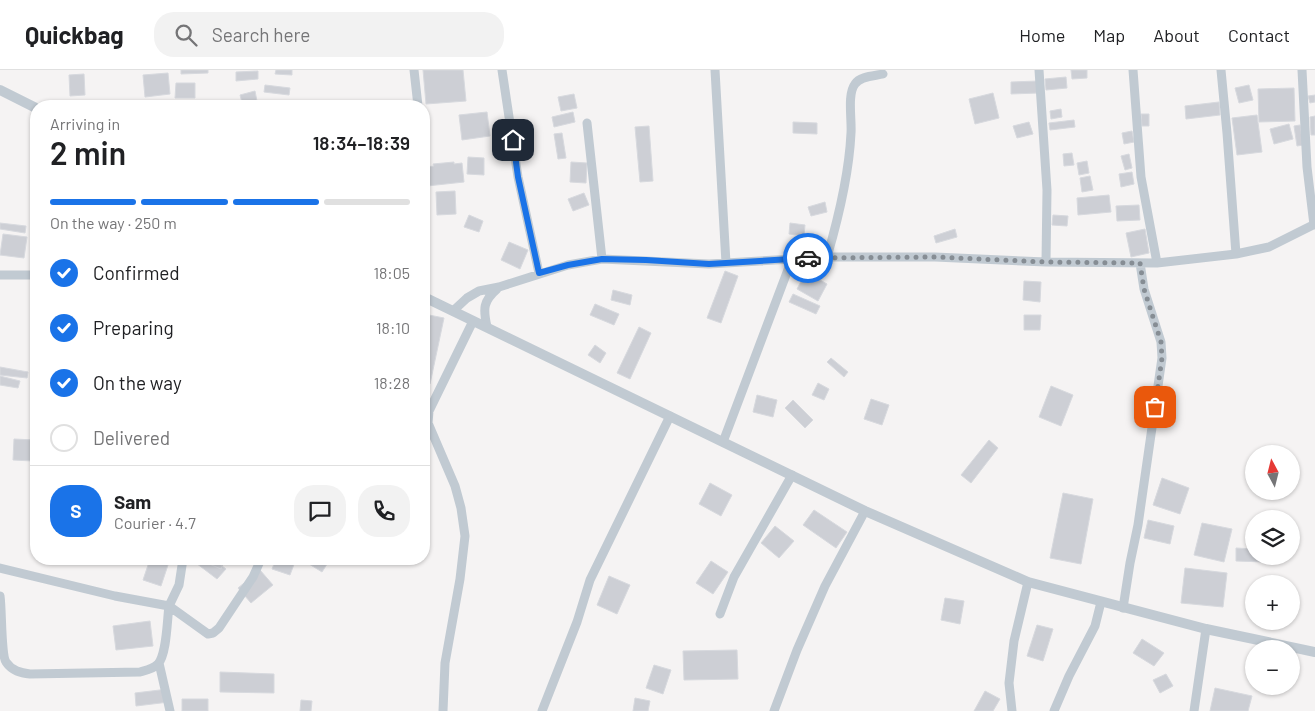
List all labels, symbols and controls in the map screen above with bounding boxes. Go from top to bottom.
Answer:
search box [154,12,504,57]
text: Quickbag [25,20,124,49]
icon: search [172,21,200,49]
text: Search here [212,23,310,46]
text: Home [1019,24,1065,46]
text: Map [1093,24,1125,46]
text: About [1153,24,1200,46]
text: Contact [1228,24,1290,46]
text: Arriving in [50,114,120,133]
pin [492,119,534,161]
icon: home [499,126,527,154]
text: 18:34–18:39 [313,131,410,154]
text: 2 min [50,133,126,171]
text: On the way · 250 m [50,213,177,232]
courier [783,233,833,283]
icon: car [794,244,822,272]
icon: check [50,259,78,287]
text: Confirmed [93,261,180,284]
text: 18:05 [373,263,410,282]
icon: check [50,314,78,342]
text: Preparing [93,316,174,339]
text: 18:10 [376,318,410,337]
icon: check [50,369,78,397]
text: On the way [93,371,182,394]
text: 18:28 [374,373,410,392]
pin [1134,386,1176,428]
icon: bag [1141,393,1169,421]
text: Delivered [93,426,170,449]
north arrow [1245,445,1300,500]
map controls [1245,445,1300,695]
button: chat [294,485,346,537]
button: phone [358,485,410,537]
text: Sam [114,490,151,513]
text: S [70,499,82,522]
button: layers [1245,510,1300,565]
text: Courier · 4.7 [114,513,196,532]
button: + [1245,575,1300,630]
button: − [1245,640,1300,695]

